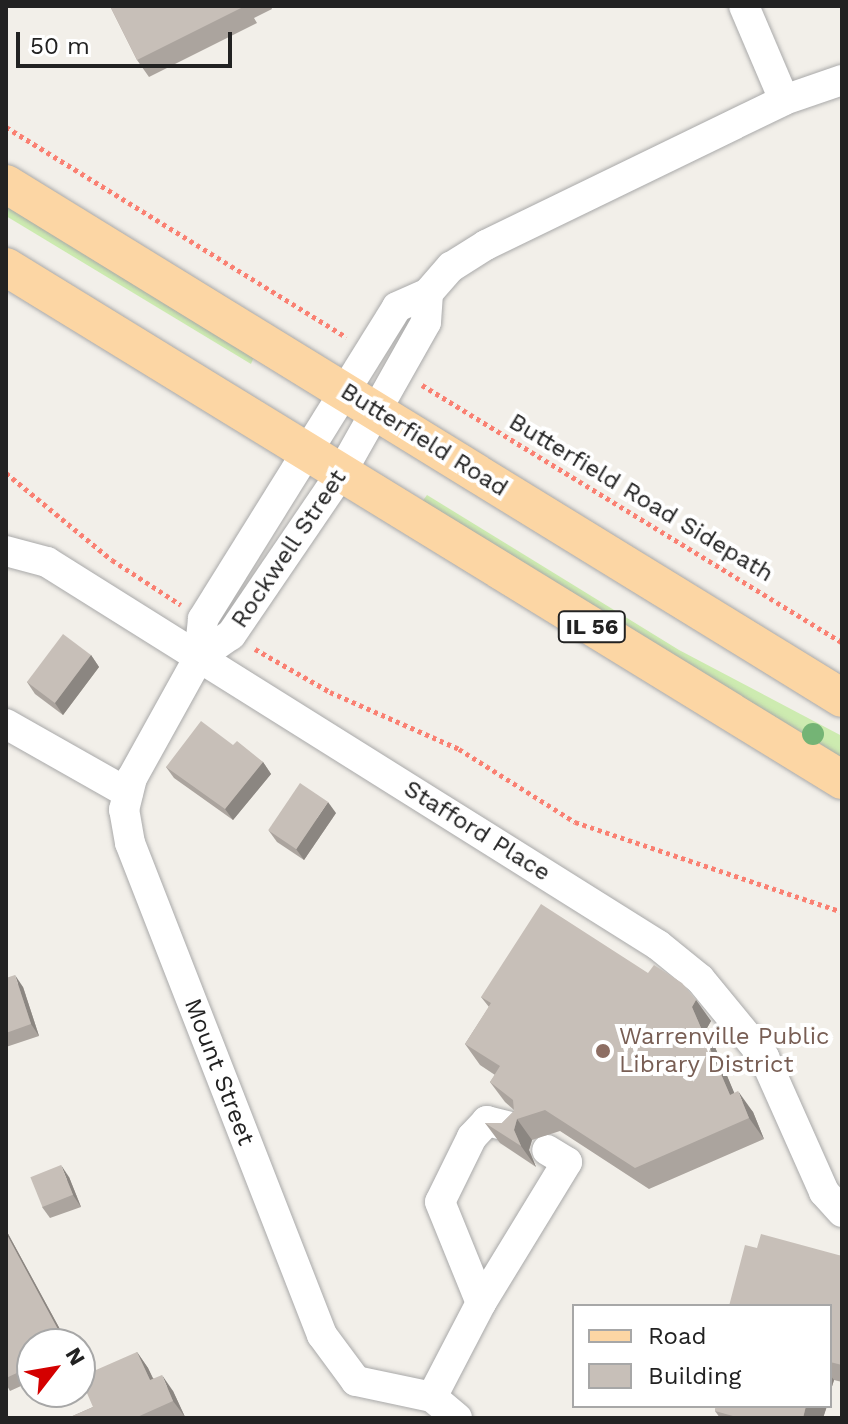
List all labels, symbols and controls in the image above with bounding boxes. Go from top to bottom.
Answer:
scale bar [20,16,236,66]
text: 50 m [30,32,90,60]
street label: Butterfield Road [335,377,513,503]
street label: Butterfield Road Sidepath [504,408,778,588]
street label: Rockwell Street [225,464,353,634]
road number: IL 56 [556,609,628,645]
street label: Stafford Place [398,774,556,888]
street label: Mount Street [178,995,260,1149]
place label: Warrenville Public Library District [619,1023,830,1079]
marker: Warrenville Public Library District [594,1042,612,1060]
legend [572,1304,832,1408]
text: Road [648,1322,707,1350]
north arrow [16,1328,96,1408]
text: N [60,1343,90,1370]
text: Building [648,1362,741,1390]

